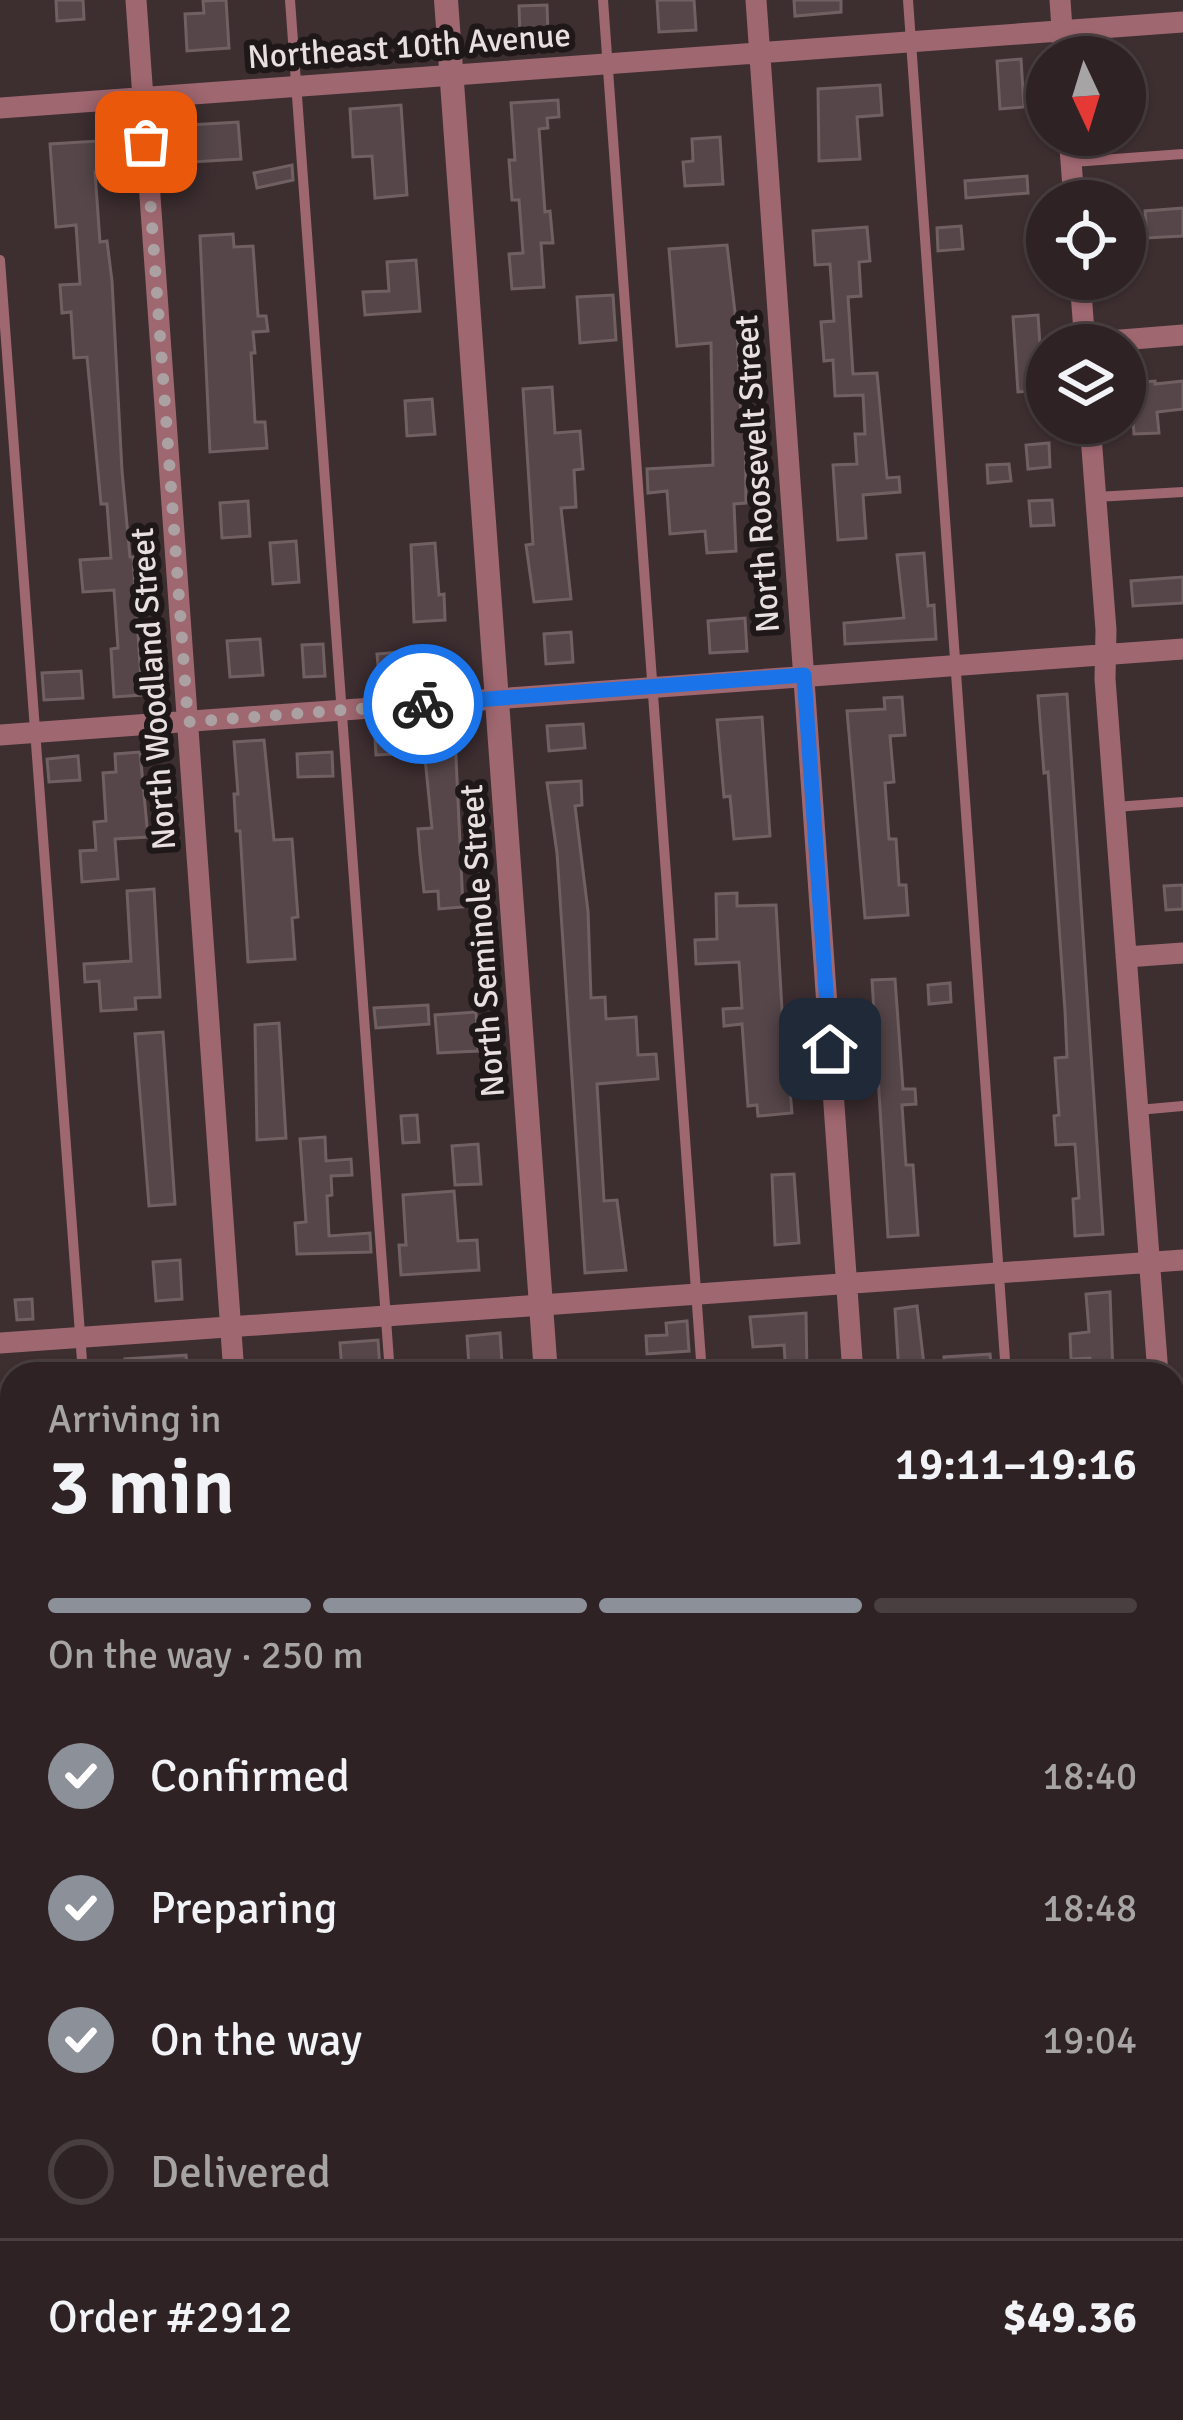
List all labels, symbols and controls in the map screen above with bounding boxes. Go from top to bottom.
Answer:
street label: Northeast 10th Avenue [246,15,572,78]
north arrow [1026,36,1146,156]
map controls [1026,36,1146,444]
pin [95,91,197,193]
icon: bag [113,109,179,175]
button: locate [1026,180,1146,300]
street label: North Roosevelt Street [726,314,789,634]
button: layers [1026,324,1146,444]
street label: North Woodland Street [122,526,185,851]
courier [363,644,483,764]
icon: bike [390,671,456,737]
street label: North Seminole Street [451,783,514,1099]
pin [779,998,881,1100]
icon: home [797,1016,863,1082]
text: Arriving in [48,1395,222,1443]
text: 19:11–19:16 [895,1437,1137,1492]
text: 3 min [48,1440,235,1536]
text: On the way · 250 m [48,1631,364,1679]
icon: check [48,1743,114,1809]
text: Confirmed [150,1749,350,1804]
text: 18:40 [1042,1752,1137,1800]
icon: check [48,1875,114,1941]
text: Preparing [150,1881,338,1936]
text: 18:48 [1042,1884,1137,1932]
icon: check [48,2007,114,2073]
text: On the way [150,2013,362,2068]
text: 19:04 [1042,2016,1137,2064]
text: Delivered [150,2145,331,2200]
text: Order #2912 [48,2290,293,2345]
text: $49.36 [1003,2290,1137,2345]

